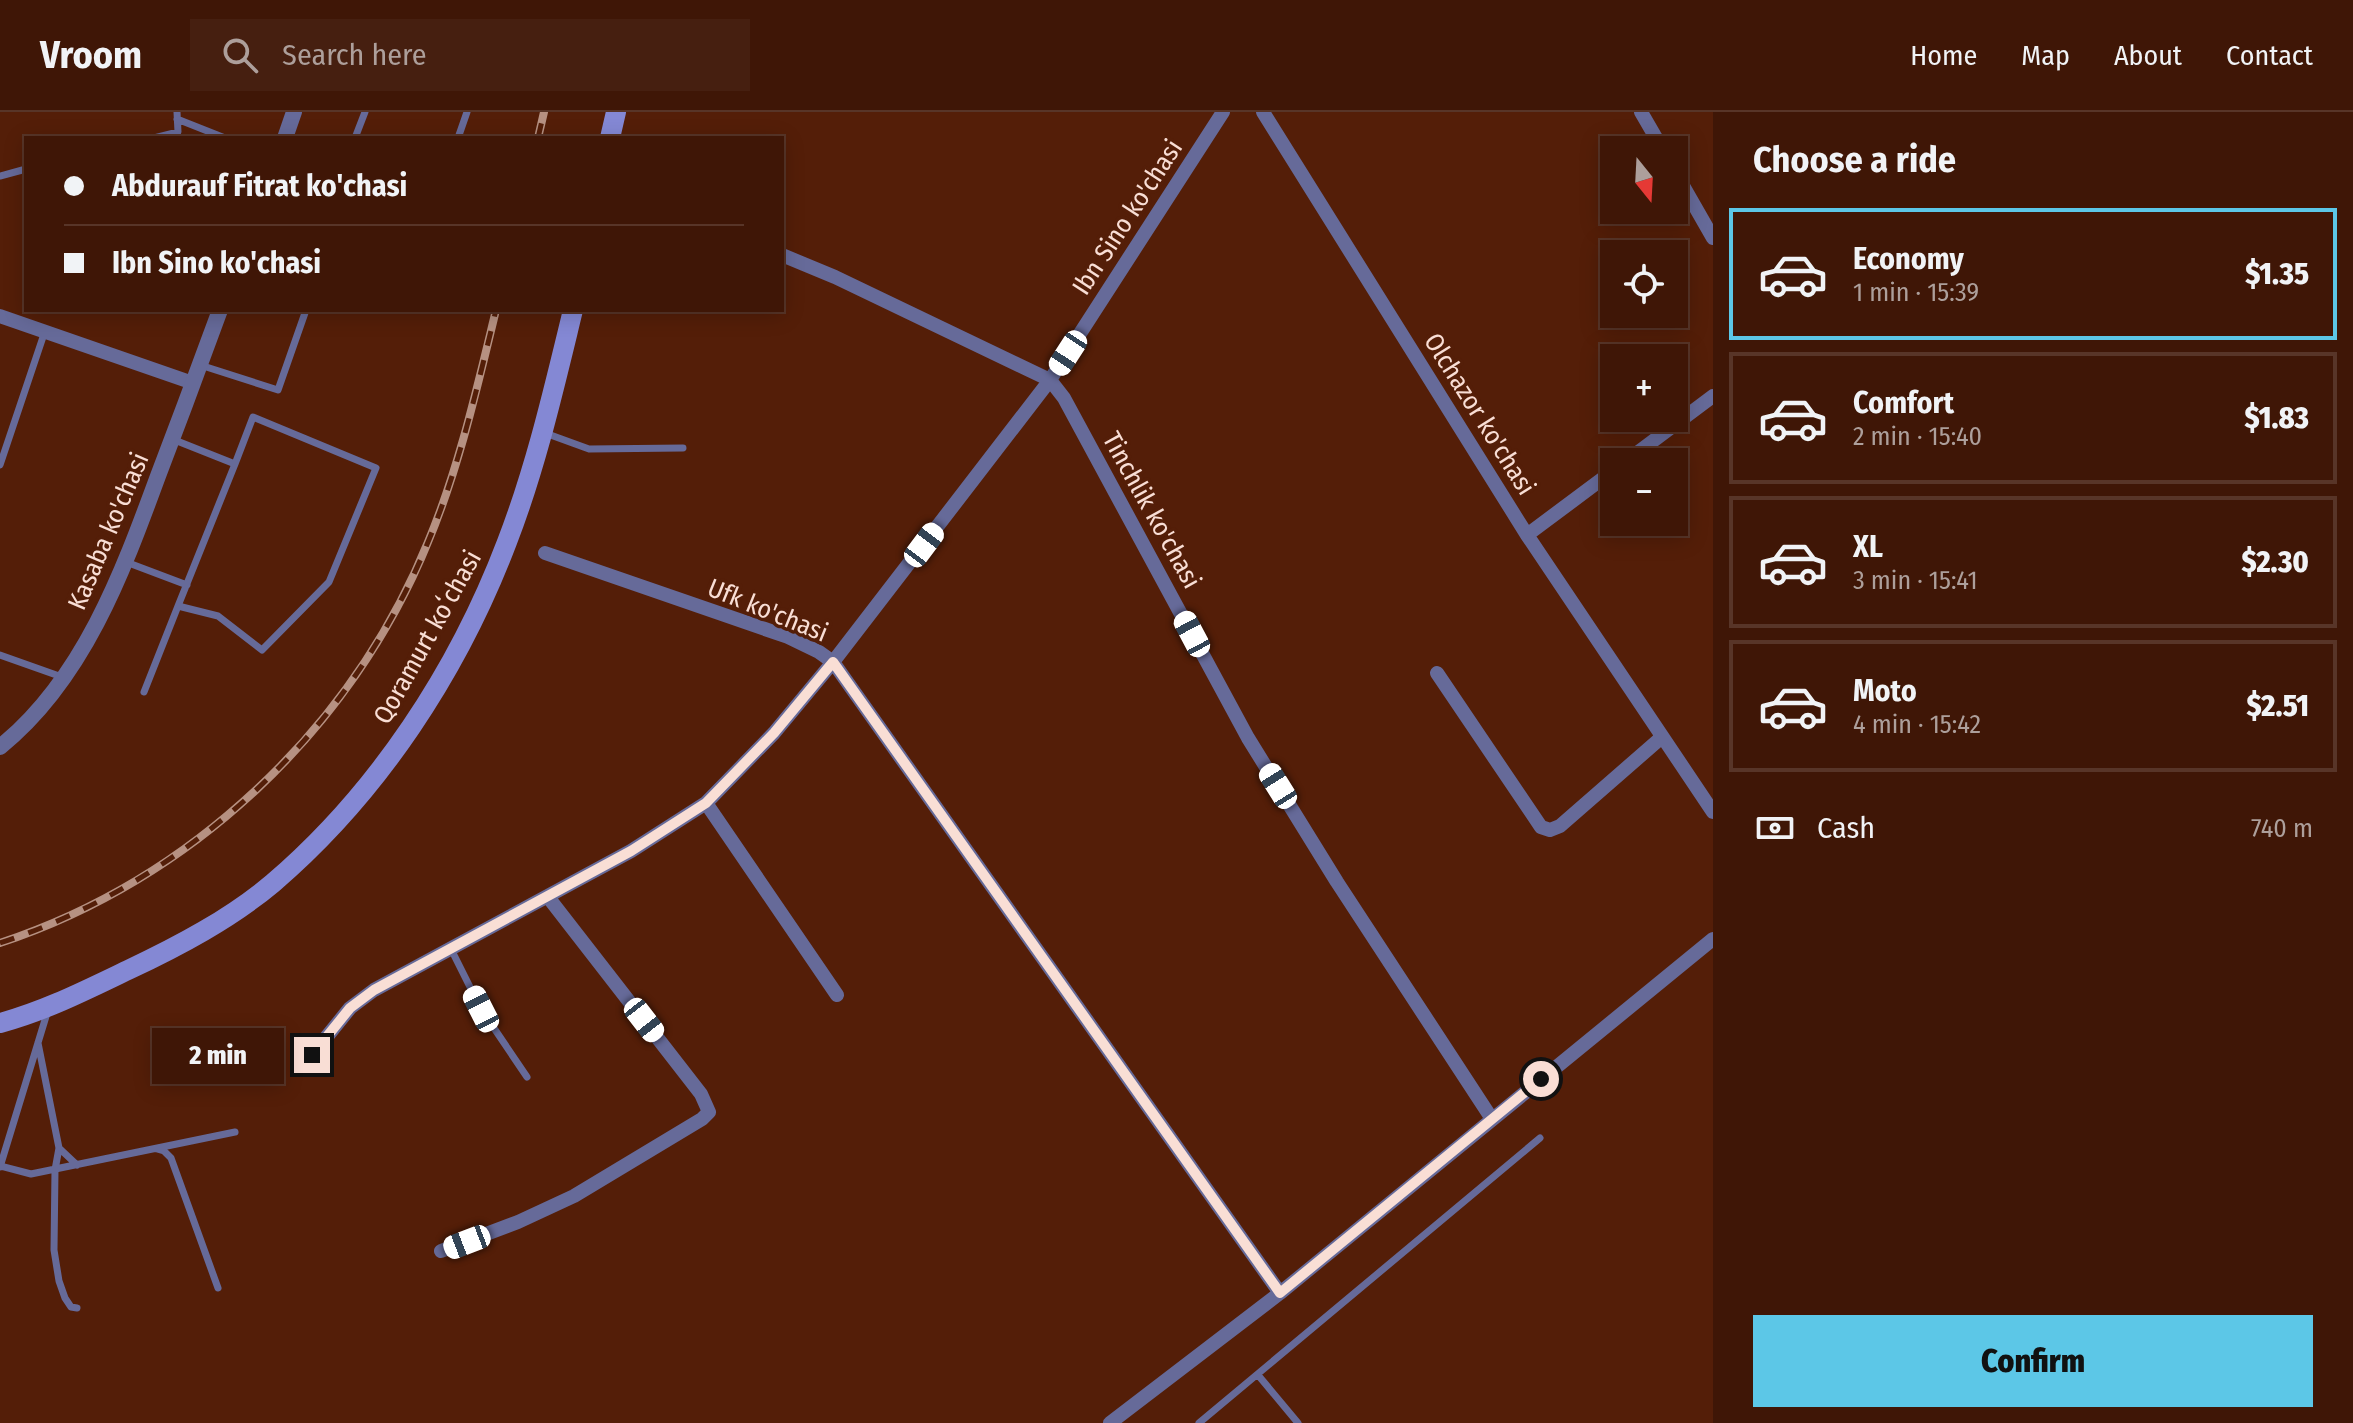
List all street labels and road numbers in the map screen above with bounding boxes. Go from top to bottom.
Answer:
street label: Ibn Sino ko'chasi [1066,134,1189,301]
street label: Olchazor ko'chasi [1417,328,1542,501]
street label: Tinchlik ko'chasi [1096,427,1207,594]
street label: Kasaba ko'chasi [61,448,155,614]
street label: Qoramurt koʻchasi [367,545,488,729]
street label: Ufk ko'chasi [703,572,832,649]

